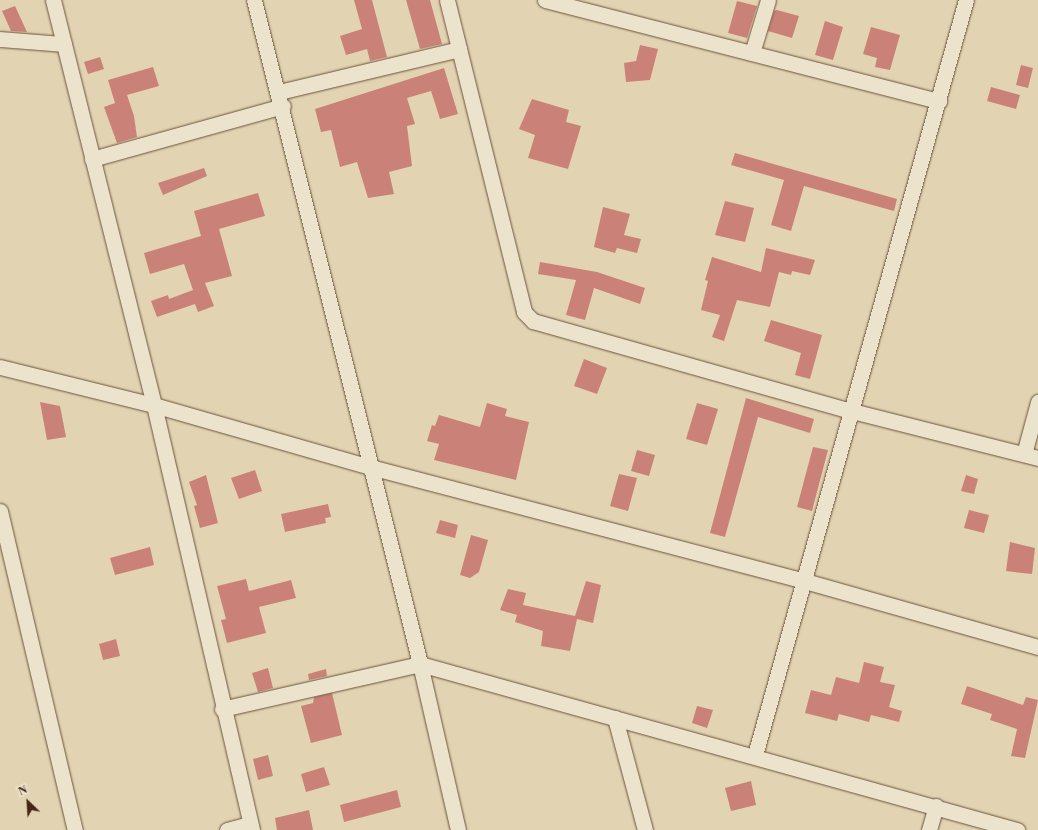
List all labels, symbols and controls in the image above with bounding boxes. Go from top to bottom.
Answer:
north arrow [8,782,48,822]
text: N [16,783,30,799]

